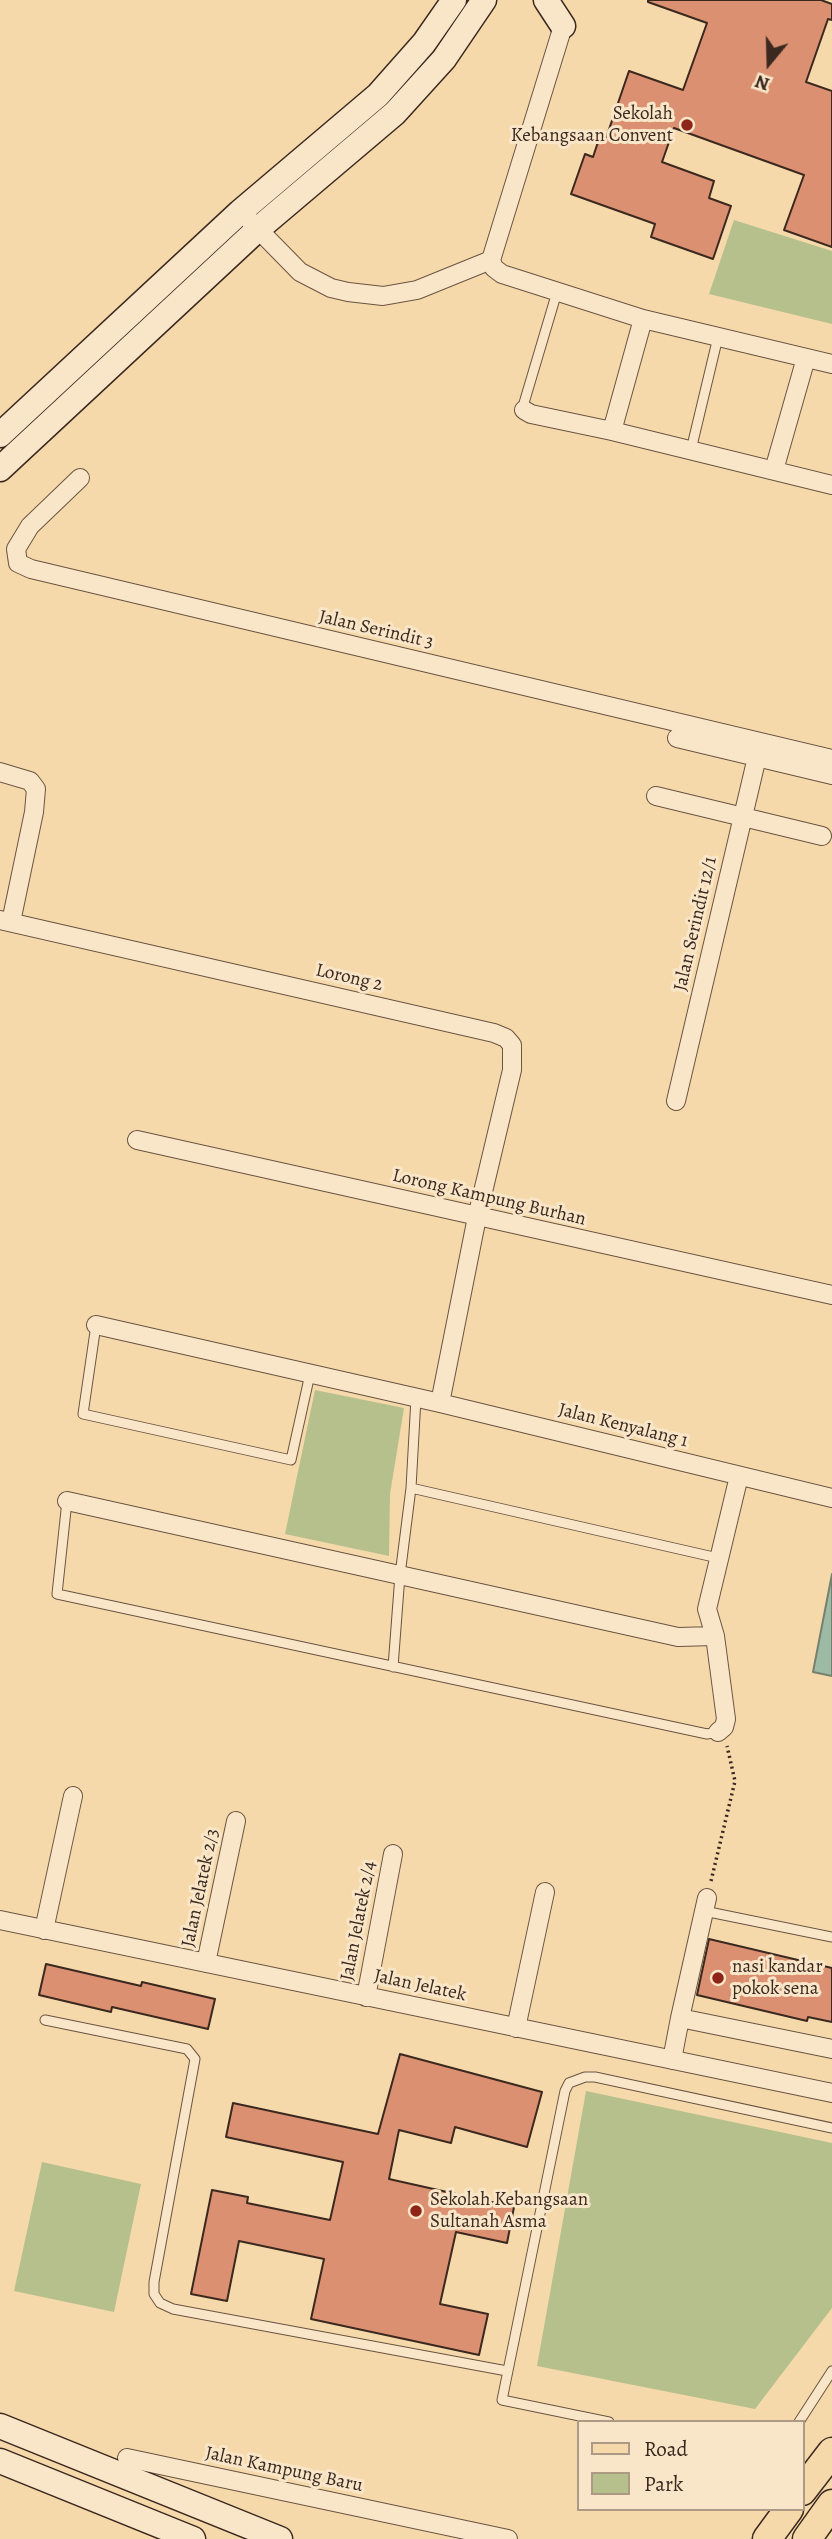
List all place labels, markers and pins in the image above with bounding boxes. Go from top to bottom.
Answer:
place label: Sekolah Kebangsaan Convent [511,103,673,147]
marker: Sekolah Kebangsaan Convent [679,117,695,133]
place label: nasi kandar pokok sena [732,1956,823,2000]
marker: nasi kandar pokok sena [710,1970,726,1986]
place label: Sekolah Kebangsaan Sultanah Asma [430,2189,588,2233]
marker: Sekolah Kebangsaan Sultanah Asma [408,2203,424,2219]

